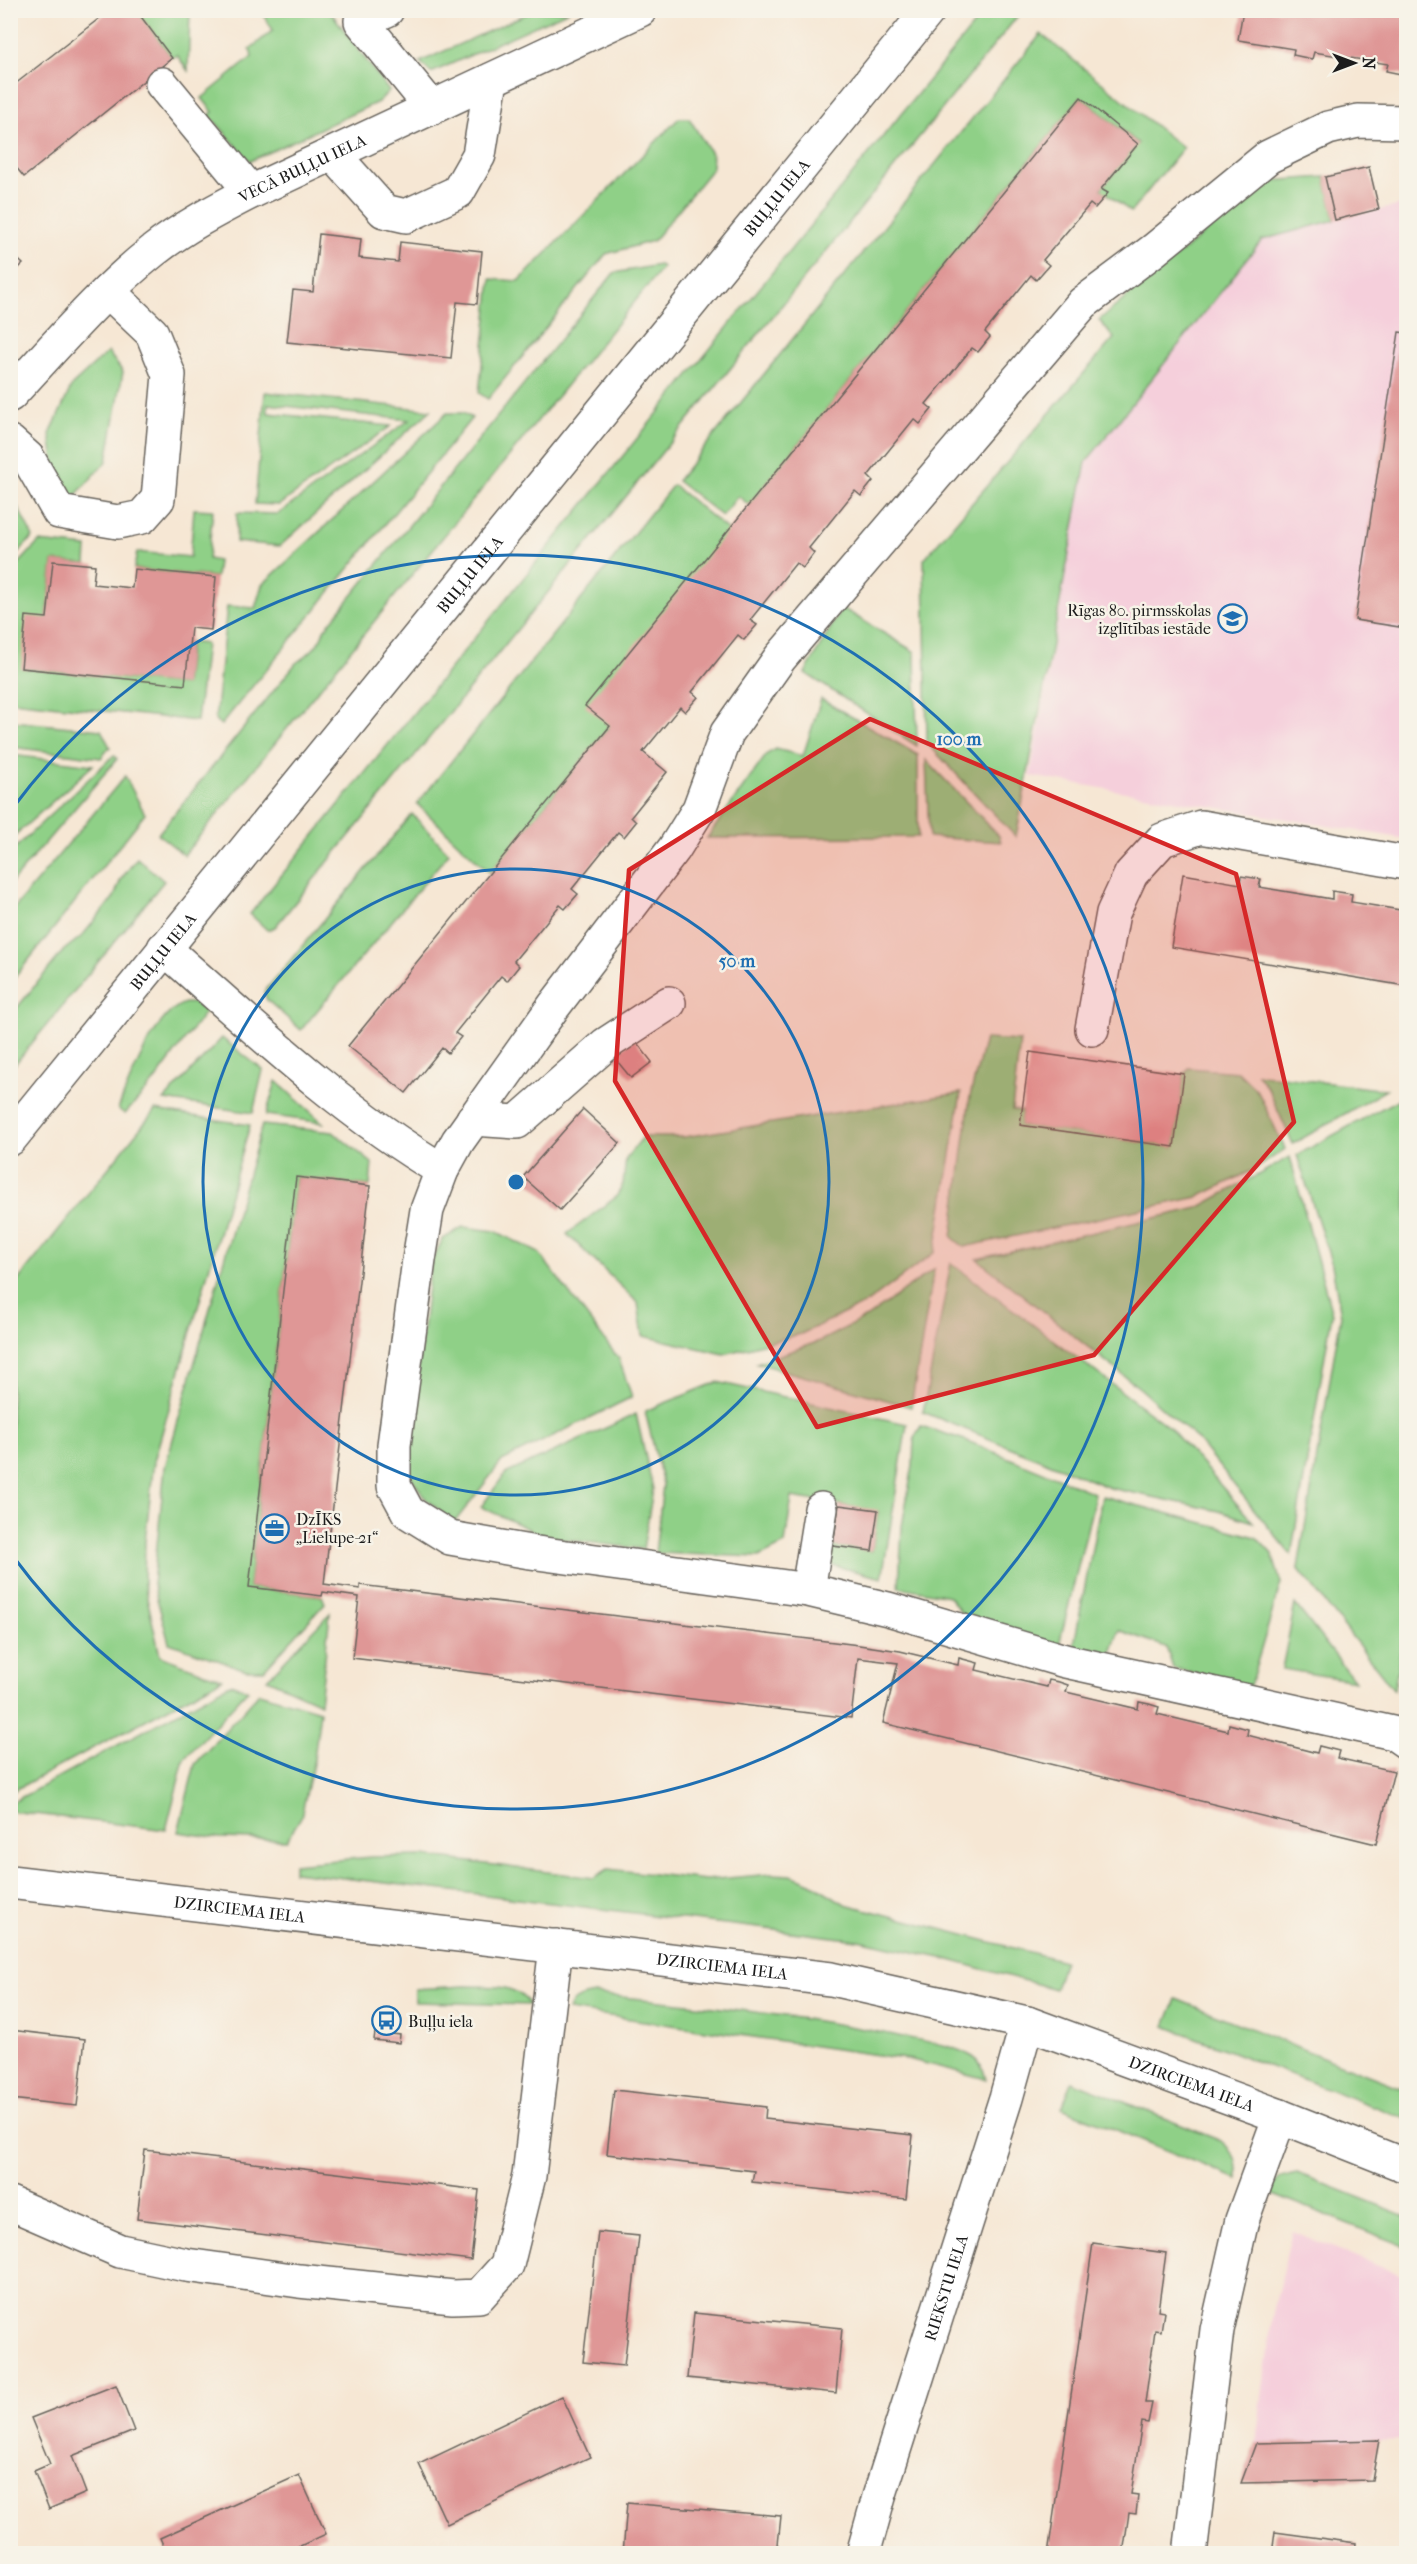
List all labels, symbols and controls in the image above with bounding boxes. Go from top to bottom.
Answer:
north arrow [1324,33,1384,93]
text: N [1359,57,1378,70]
street label: VECĀ BUĻĻU IELA [234,130,370,207]
street label: BUĻĻU IELA [740,155,814,240]
street label: BUĻĻU IELA [433,532,507,617]
place label: Rīgas 80. pirmsskolas izglītības iestāde [1067,601,1211,638]
school or university icon: Rīgas 80. pirmsskolas izglītības iestāde [1216,603,1248,635]
text: 100 m [936,729,983,750]
street label: BUĻĻU IELA [126,909,201,994]
text: 50 m [719,951,756,972]
centre of rings [506,1172,526,1192]
place label: DzĪKS „Lielupe-21“ [296,1510,378,1547]
office icon: DzĪKS „Lielupe-21“ [259,1512,291,1544]
street label: DZIRCIEMA IELA [173,1892,307,1927]
street label: DZIRCIEMA IELA [655,1949,789,1984]
bus stop icon: Buļļu iela [371,2005,403,2037]
place label: Buļļu iela [408,2012,474,2032]
street label: DZIRCIEMA IELA [1126,2052,1257,2116]
street label: RIEKSTU IELA [920,2232,972,2343]

